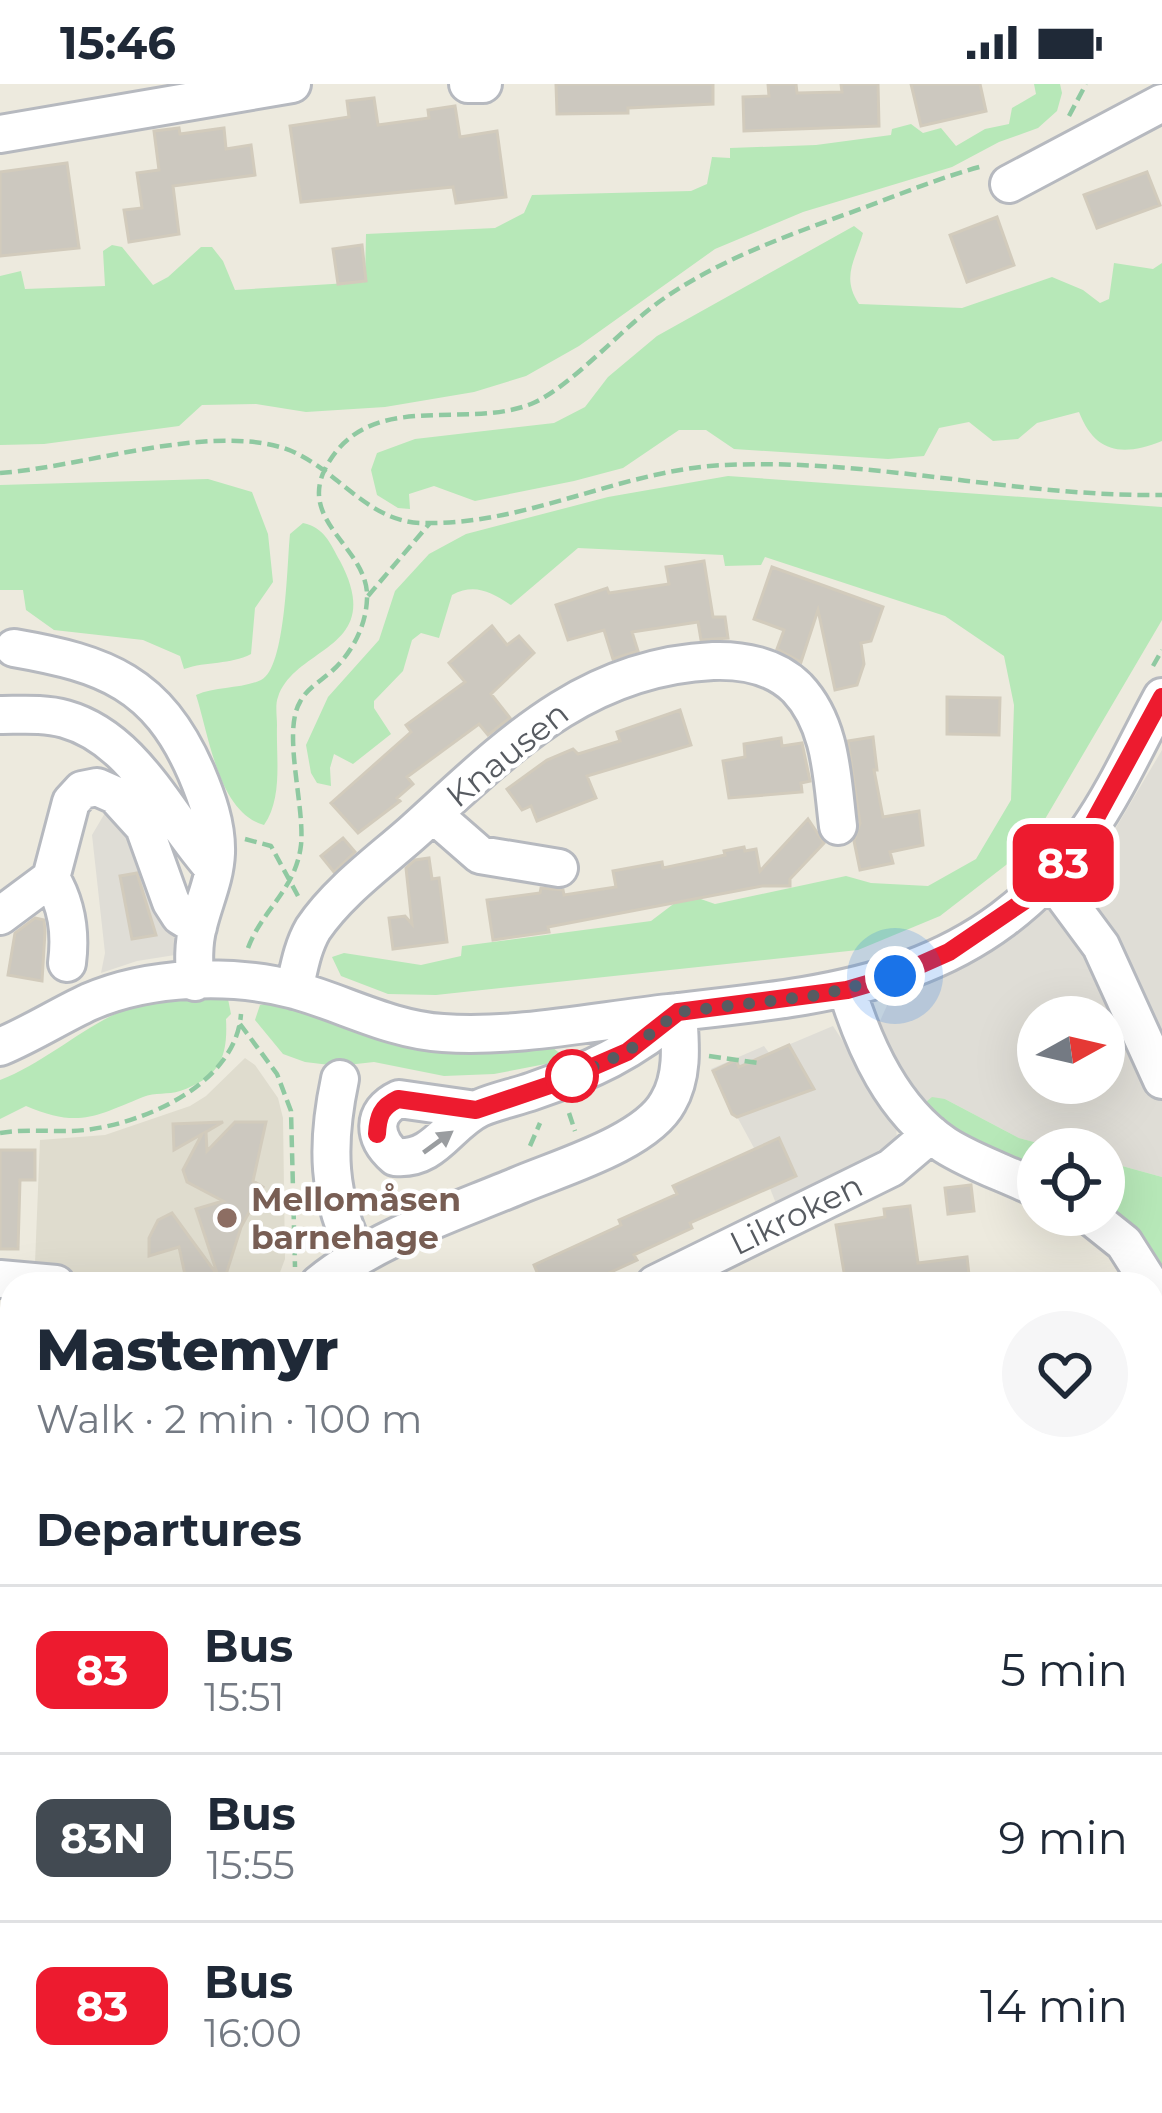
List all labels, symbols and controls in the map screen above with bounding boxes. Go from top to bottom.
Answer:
text: 15:46 [60,15,176,70]
street label: Knausen [438,693,576,815]
line badge: 83 [1009,824,1117,902]
text: 83 [1037,837,1089,889]
your location [865,946,925,1006]
north arrow [1017,996,1125,1104]
map controls [1017,996,1125,1236]
unlabelled marker [547,1051,597,1101]
button: locate [1017,1128,1125,1236]
one-way arrow [422,1130,454,1154]
street label: Likroken [723,1165,869,1263]
place label: Mellomåsen barnehage [251,1179,461,1257]
marker: Mellomåsen barnehage [214,1205,240,1231]
button: heart [1002,1311,1128,1437]
text: Mastemyr [36,1315,338,1384]
text: Walk · 2 min · 100 m [36,1395,422,1443]
text: Departures [36,1502,302,1557]
text: Bus [204,1618,293,1673]
text: 5 min [1000,1642,1128,1697]
text: 83 [76,1644,128,1696]
text: 15:51 [204,1673,285,1721]
text: Bus [207,1786,296,1841]
text: 9 min [999,1810,1128,1865]
text: 83N [60,1812,147,1864]
text: 15:55 [207,1841,295,1889]
text: Bus [204,1954,293,2009]
text: 14 min [980,1978,1128,2033]
text: 83 [76,1980,128,2032]
text: 16:00 [204,2009,302,2057]

